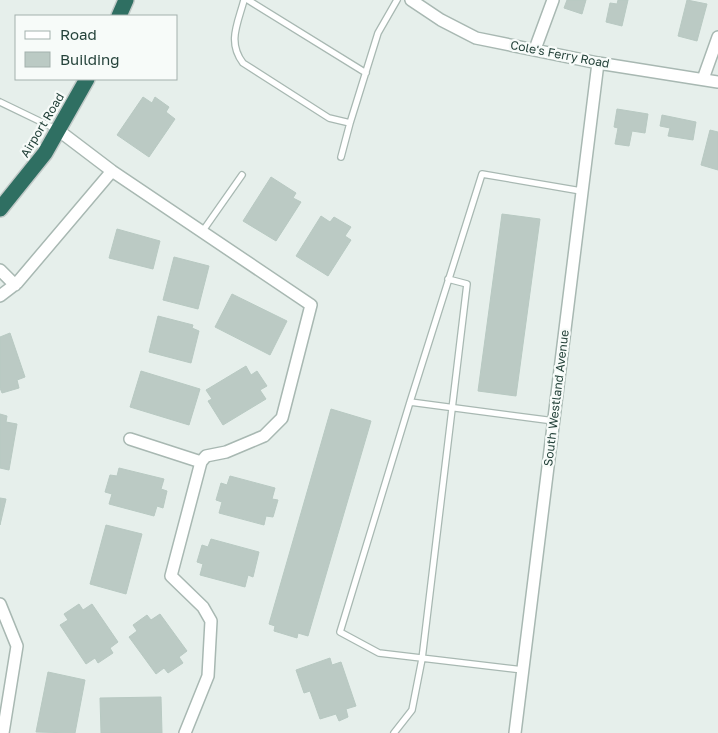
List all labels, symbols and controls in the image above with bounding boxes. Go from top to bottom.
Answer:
legend [15,15,178,80]
text: Road [60,25,97,43]
street label: Cole's Ferry Road [509,37,611,71]
text: Building [60,50,120,68]
street label: Airport Road [17,90,67,160]
street label: South Westland Avenue [540,329,572,467]

